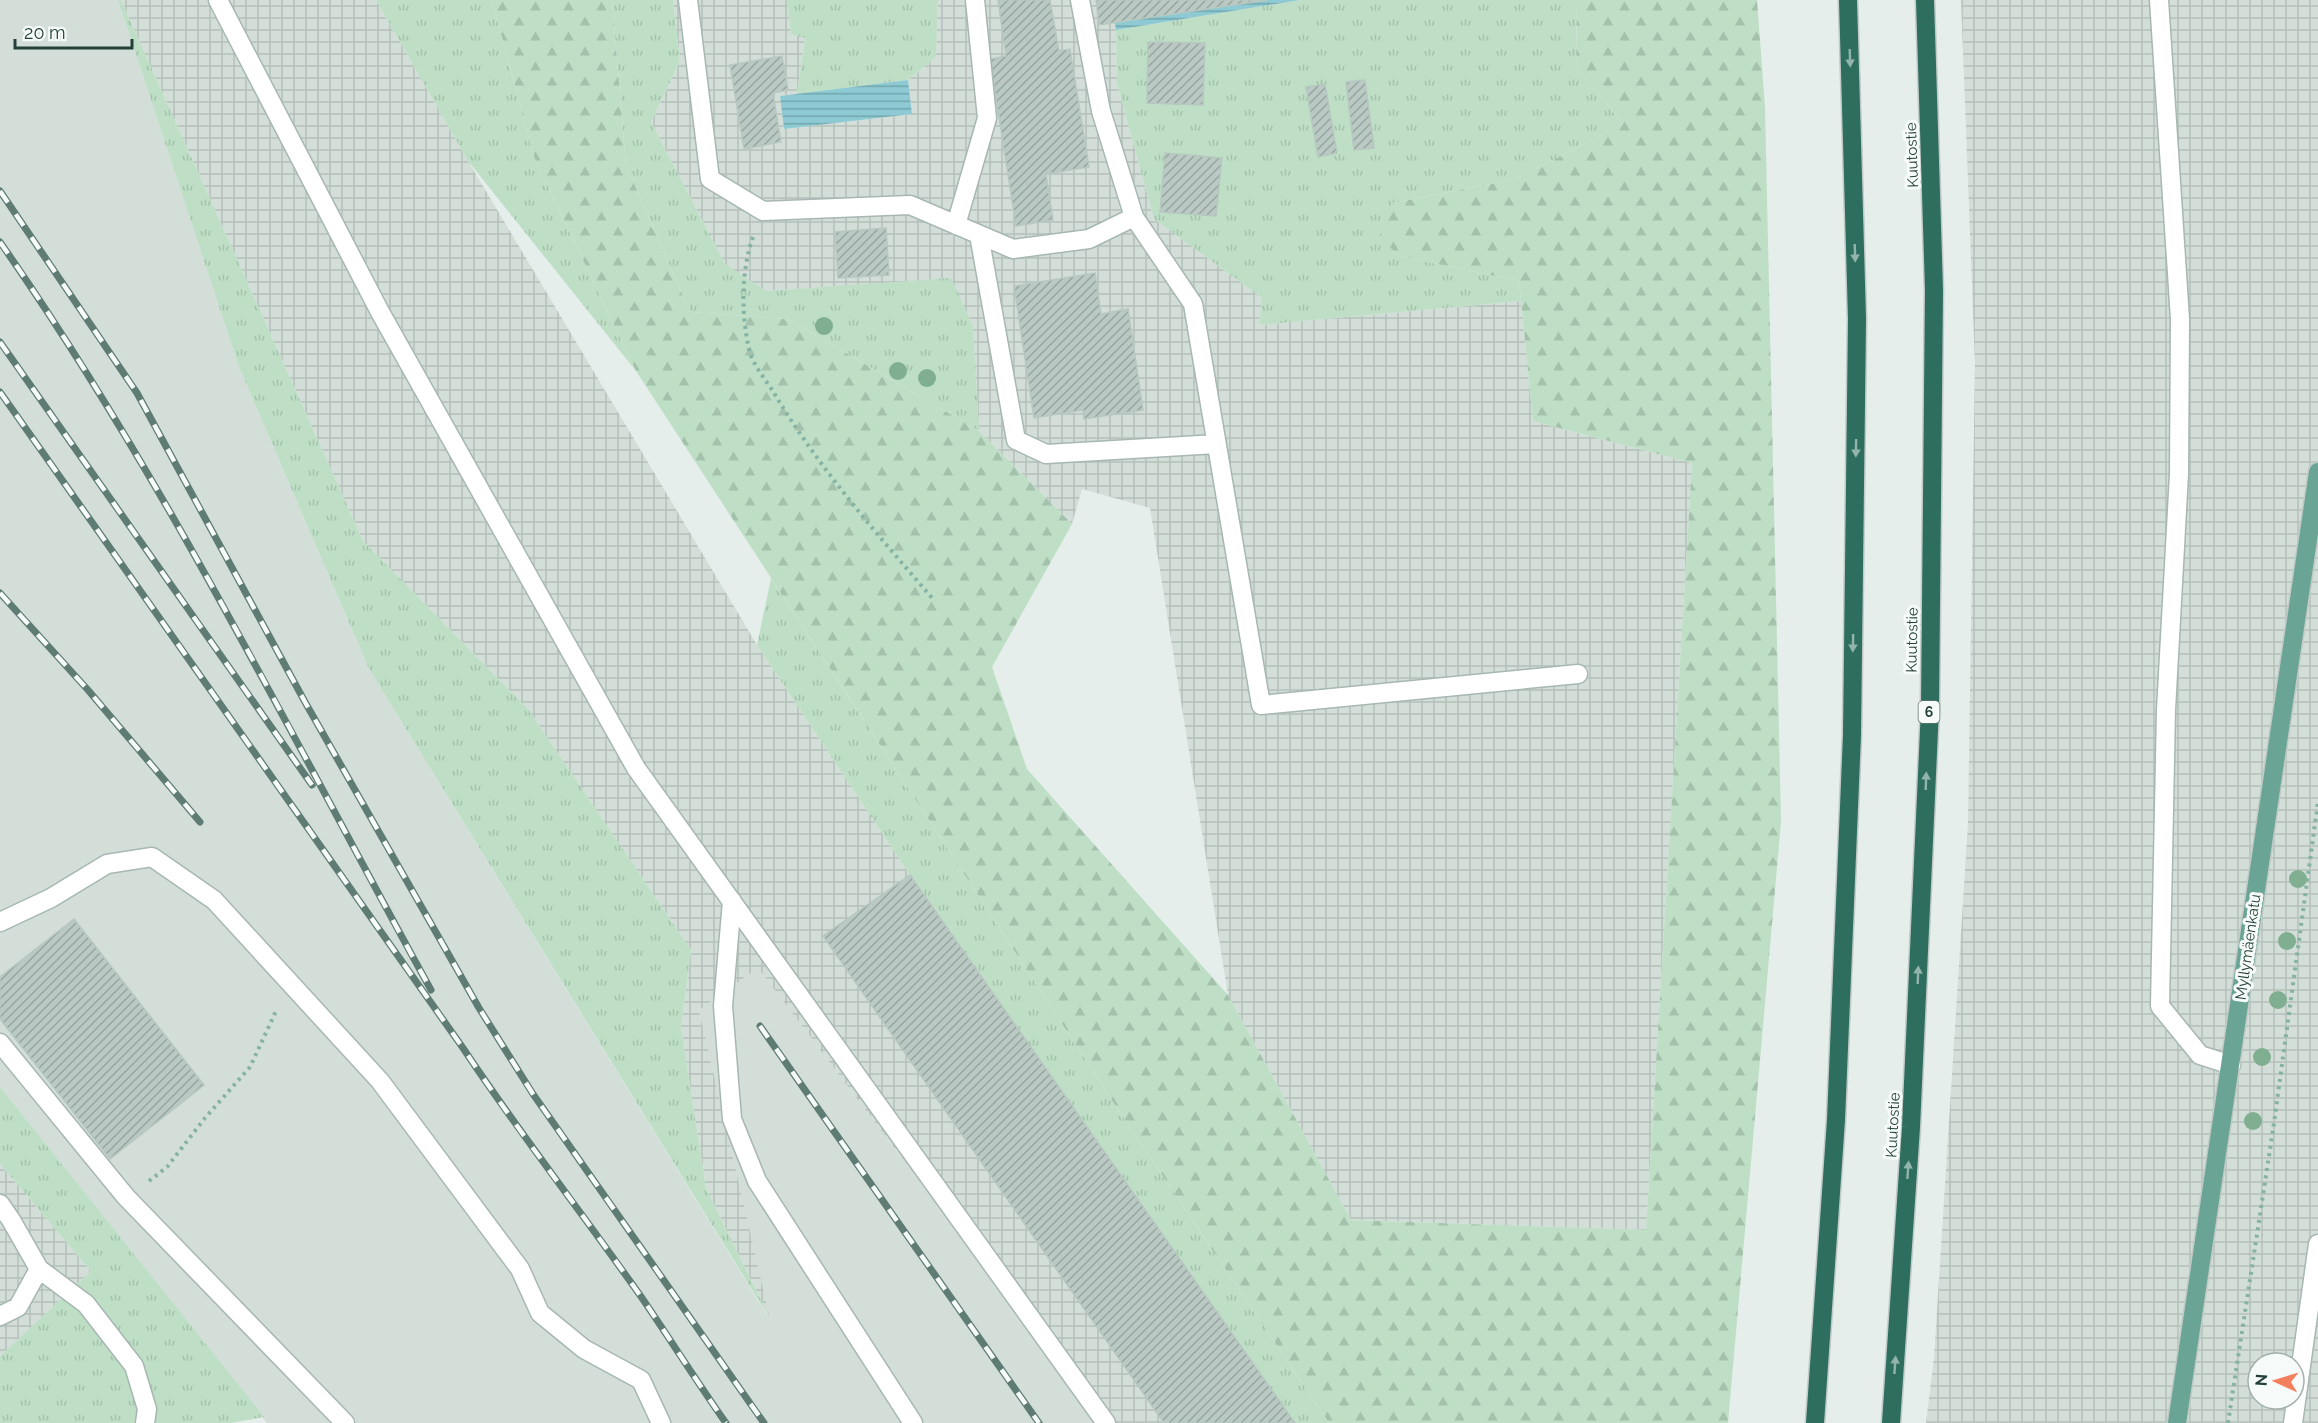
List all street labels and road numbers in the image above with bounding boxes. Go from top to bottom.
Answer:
street label: Kuutostie [1902,122,1922,188]
street label: Kuutostie [1902,607,1922,673]
road number: 6 [1918,701,1940,723]
street label: Myllymäenkatu [2232,893,2264,1001]
street label: Kuutostie [1882,1092,1904,1158]

